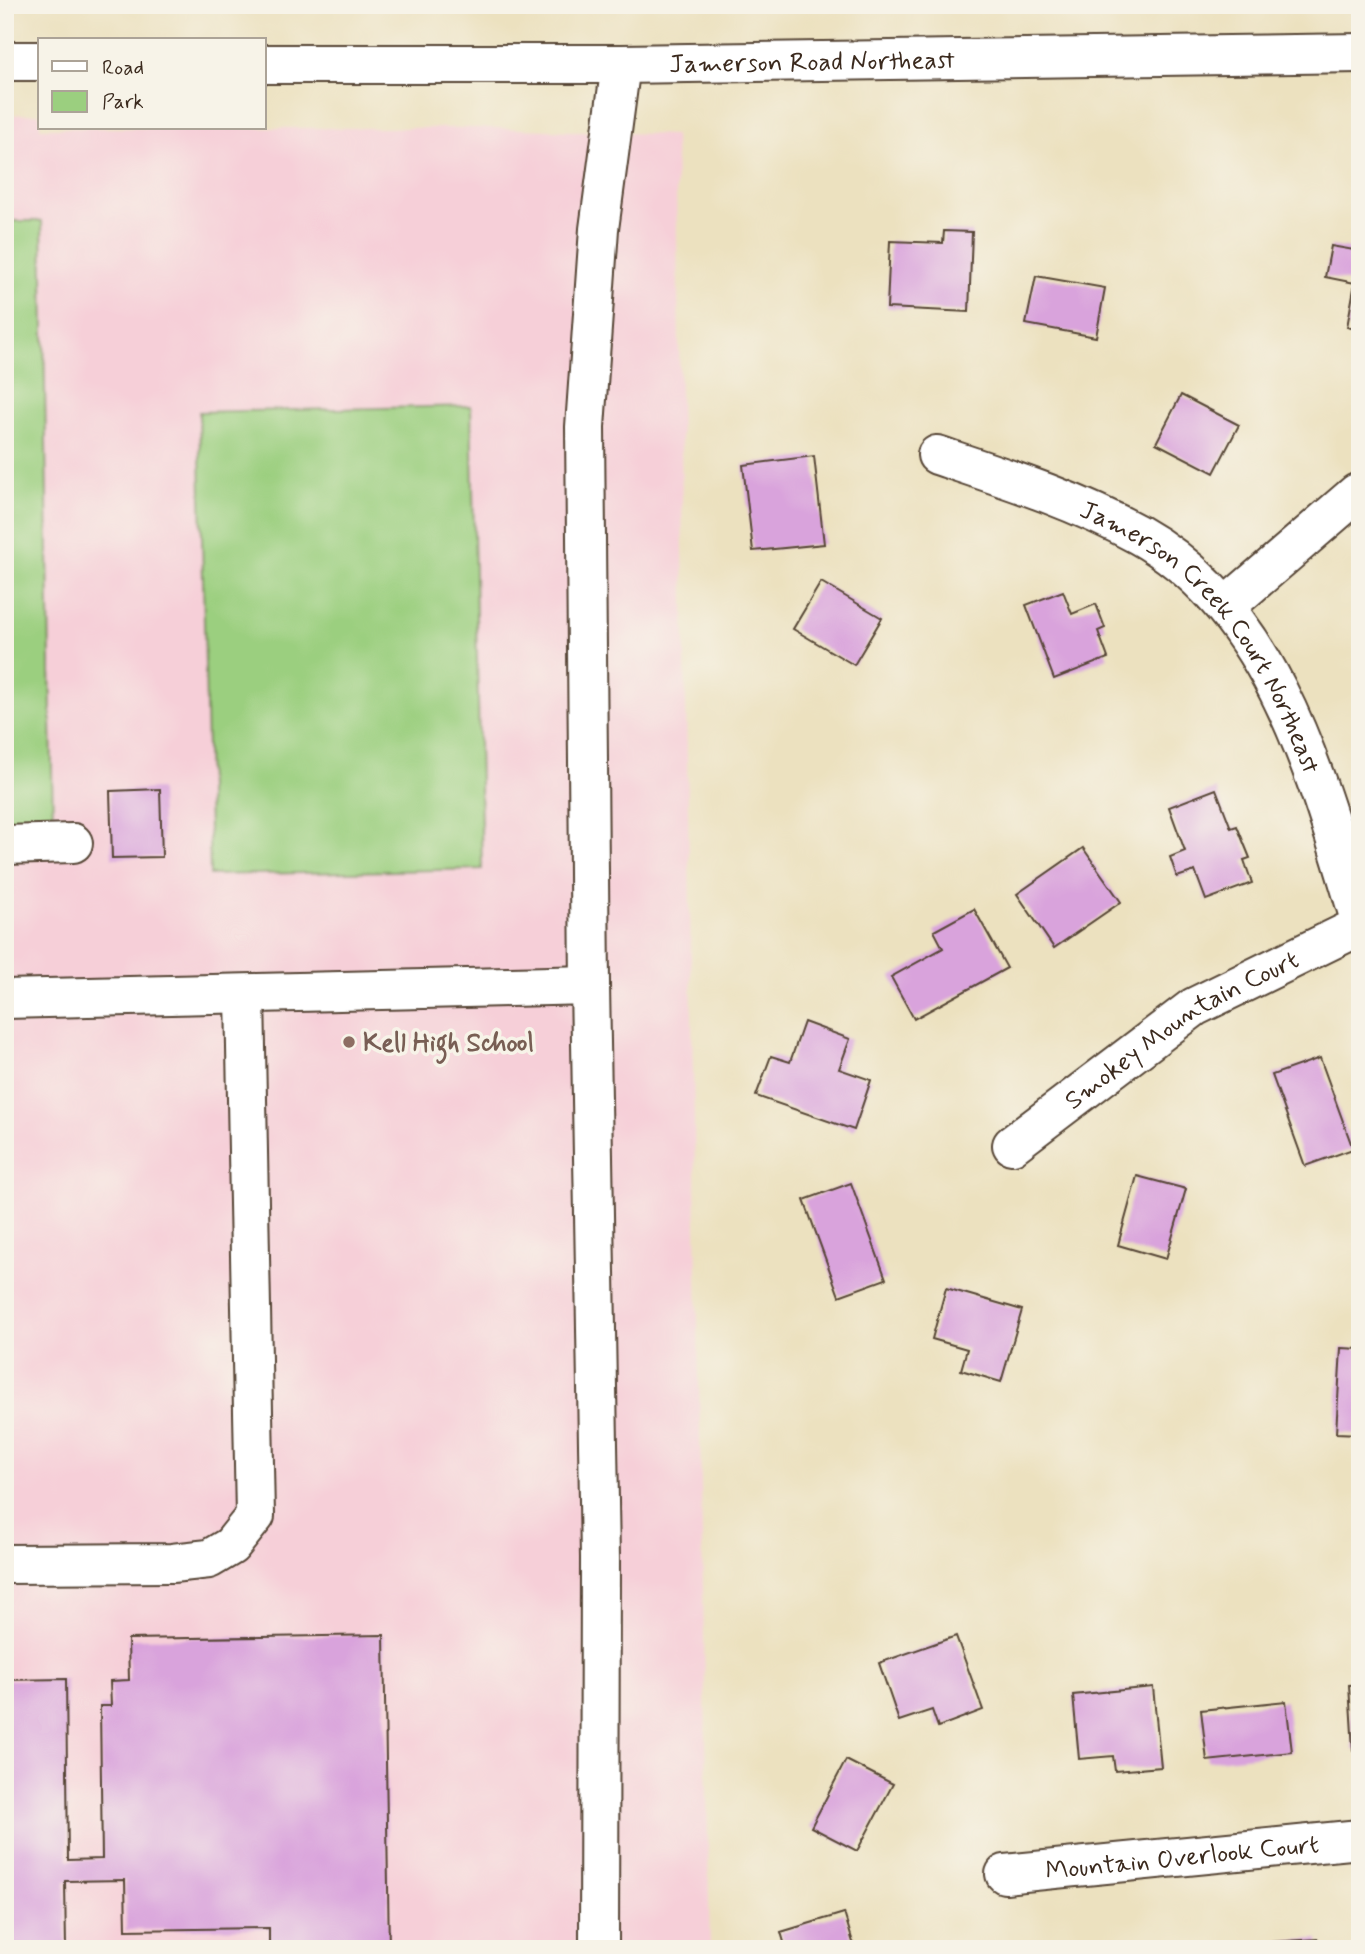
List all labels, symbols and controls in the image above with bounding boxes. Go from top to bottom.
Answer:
legend [38,38,266,130]
street label: Jamerson Road Northeast [669,44,955,82]
text: Road [102,54,144,82]
text: Park [102,88,144,116]
street label: Jamerson Creek Court Northeast [1074,494,1327,779]
street label: Smokey Mountain Court [1058,944,1305,1118]
place label: Kell High School [363,1027,534,1064]
marker: Kell High School [341,1034,357,1050]
street label: Mountain Overlook Court [1044,1828,1321,1889]

